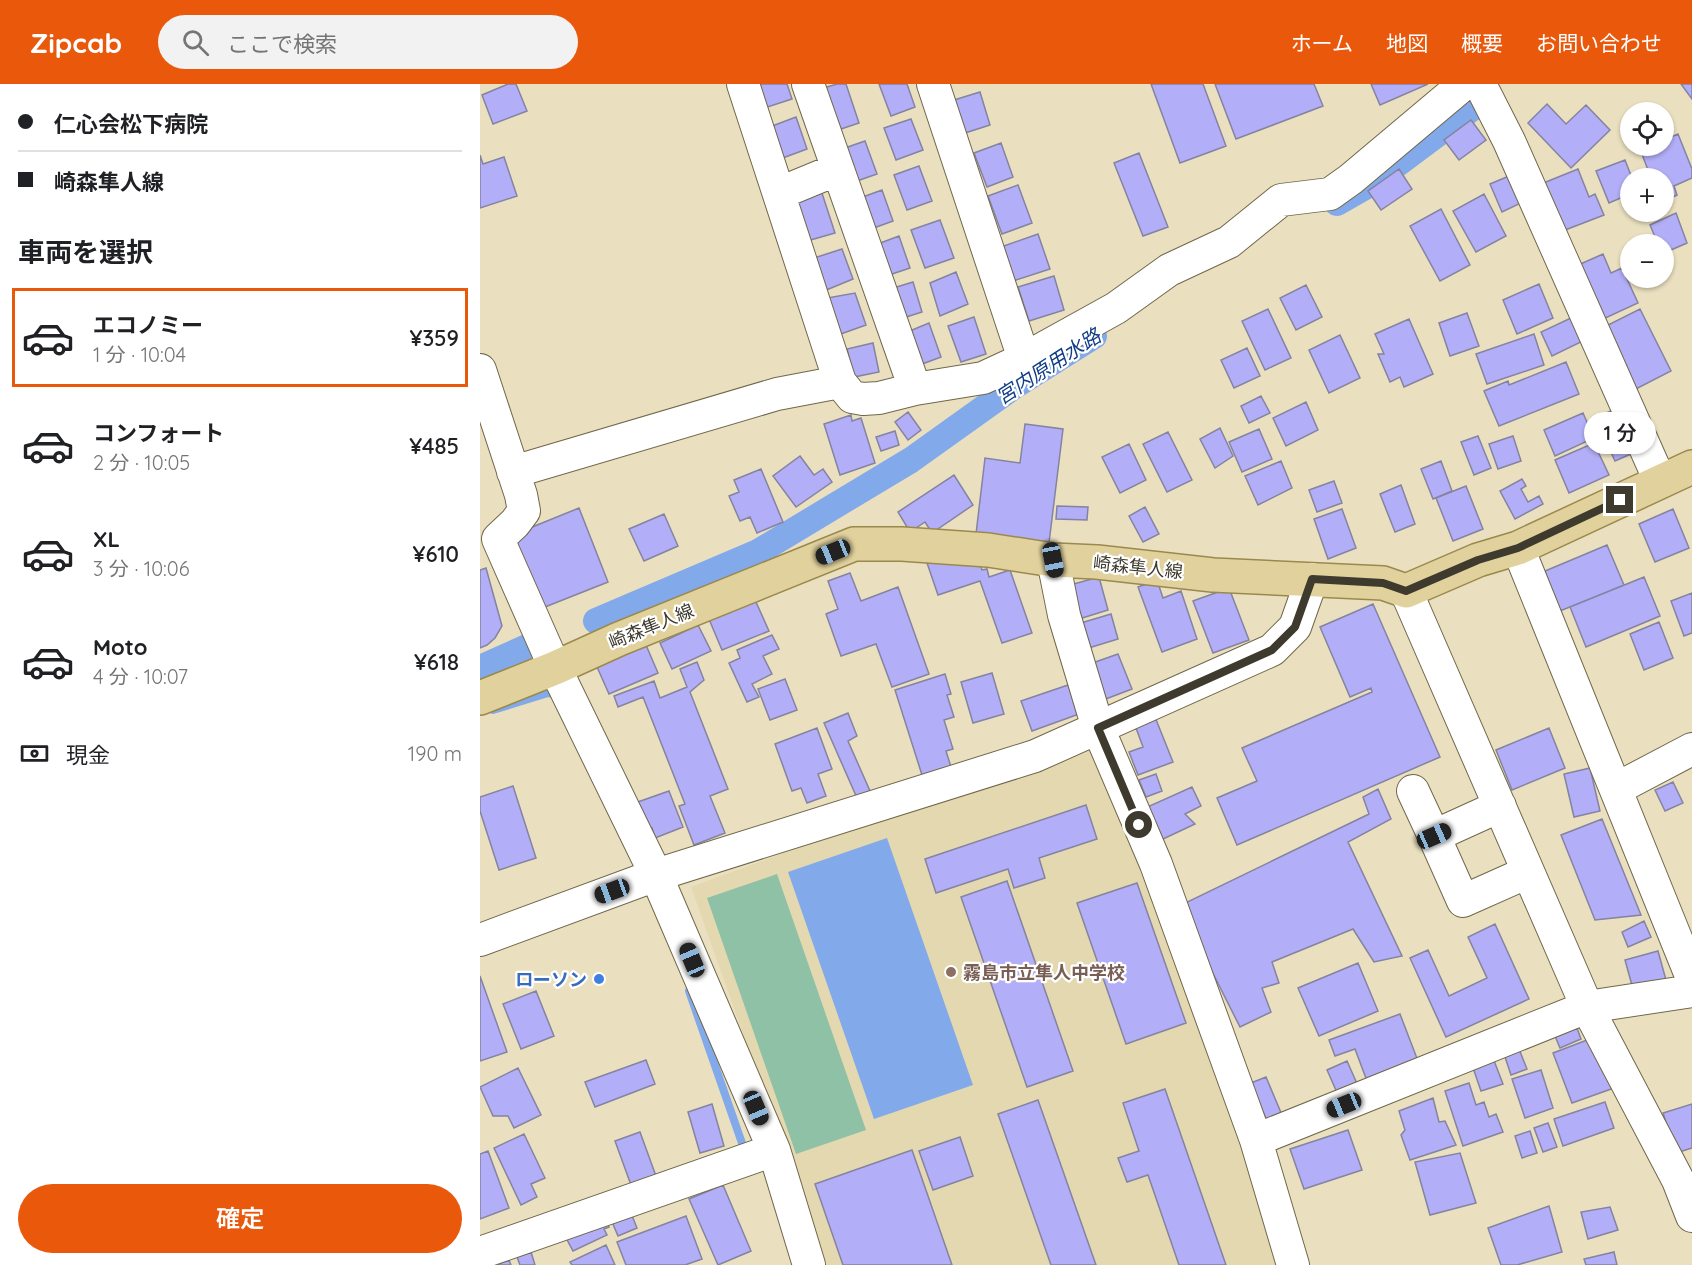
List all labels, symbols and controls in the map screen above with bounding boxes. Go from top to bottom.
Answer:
search box [158,15,578,69]
text: Zipcab [30,25,122,60]
icon: search [179,26,212,59]
text: ここで検索 [227,30,337,58]
text: ホーム [1291,30,1353,56]
text: 地図 [1386,30,1428,56]
text: 概要 [1461,30,1503,56]
text: お問い合わせ [1536,30,1662,56]
map controls [1620,102,1674,288]
button: locate [1620,102,1674,156]
text: 仁心会松下病院 [54,110,208,138]
text: 崎森隼人線 [54,168,164,196]
button: + [1620,168,1674,222]
button: − [1620,234,1674,288]
text: 車両を選択 [18,235,153,269]
icon: car [21,311,75,365]
text: エコノミー [93,311,203,339]
water label: 宮内原用水路 [991,322,1107,409]
text: ¥359 [410,324,459,352]
text: 1 分 · 10:04 [93,342,186,367]
callout: 1 分 [1584,413,1656,455]
icon: car [21,419,75,473]
text: コンフォート [93,419,224,447]
text: 1 分 [1603,420,1637,445]
text: ¥485 [409,432,459,460]
text: 2 分 · 10:05 [93,450,190,475]
route end [1606,486,1633,513]
text: XL [93,525,120,553]
icon: car [21,527,75,581]
car [813,537,853,567]
text: ¥610 [413,540,459,568]
car [1041,541,1065,579]
street label: 崎森隼人線 [1092,551,1184,583]
text: 3 分 · 10:06 [93,556,189,581]
street label: 崎森隼人線 [605,598,697,654]
text: Moto [93,633,147,661]
icon: car [21,635,75,689]
text: ¥618 [414,648,459,676]
text: 4 分 · 10:07 [93,664,188,689]
icon: cash [18,737,51,770]
text: 現金 [66,741,110,769]
text: 190 m [408,741,462,766]
route start [1125,811,1152,838]
car [1414,820,1454,852]
car [592,876,632,906]
car [677,940,707,980]
place label: 霧島市立隼人中学校 [963,961,1125,984]
marker: 霧島市立隼人中学校 [944,965,958,979]
place label: ローソン [515,968,587,991]
marker: ローソン [592,972,606,986]
car [741,1088,771,1128]
car [1324,1090,1364,1120]
button: 確定 [18,1184,462,1253]

